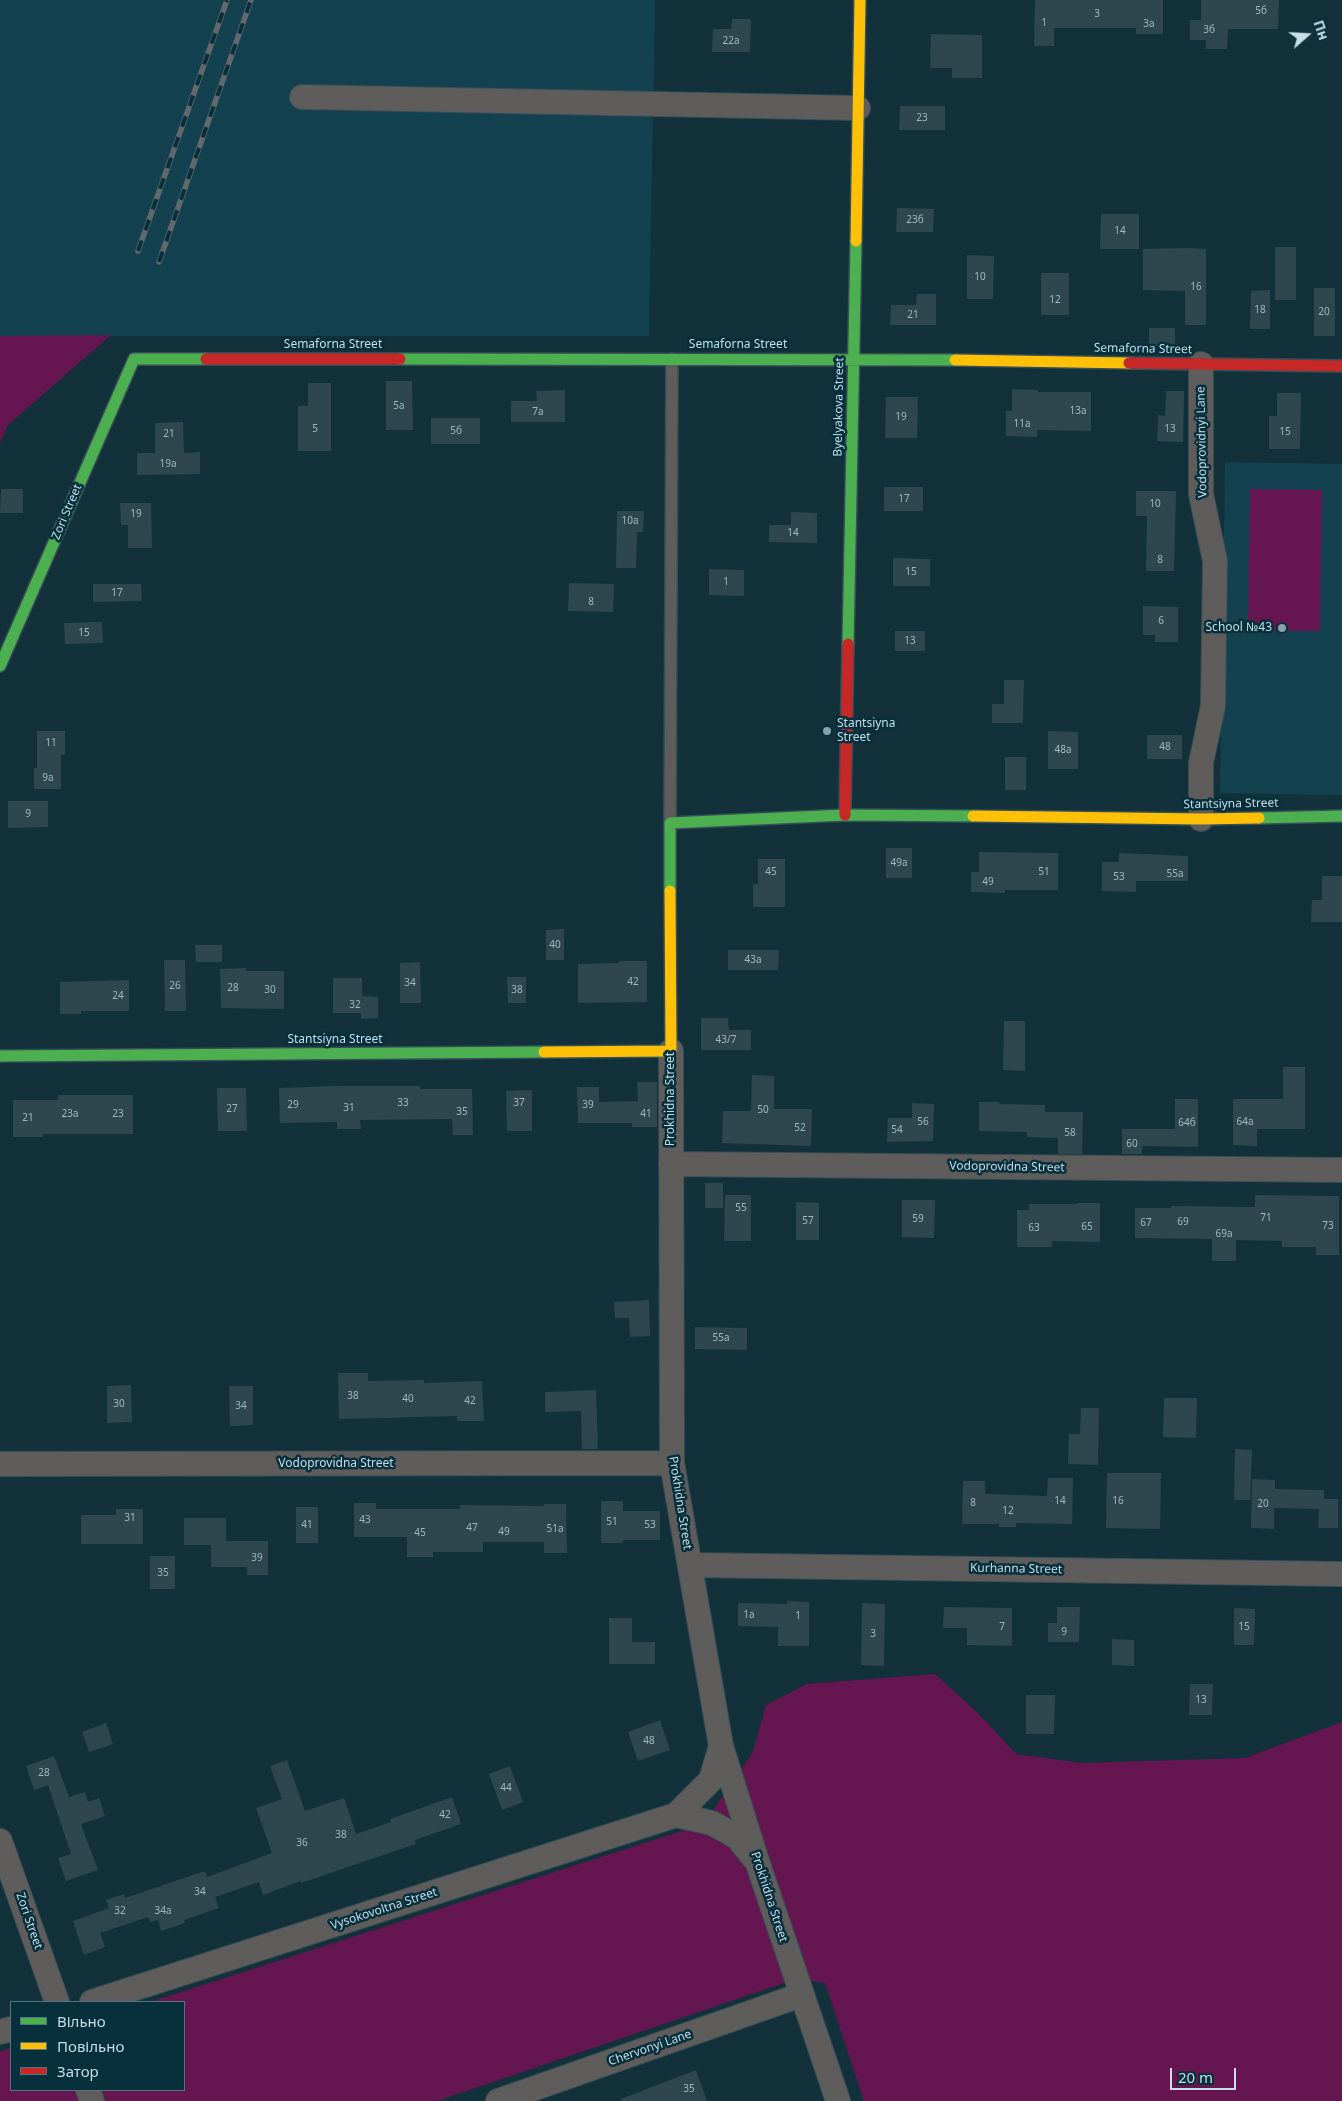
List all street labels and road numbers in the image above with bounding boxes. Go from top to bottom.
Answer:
street label: Semaforna Street [284,338,382,352]
street label: Semaforna Street [689,338,787,352]
street label: Semaforna Street [1094,341,1192,357]
street label: Byelyakova Street [831,357,847,457]
street label: Vodoprovidnyi Lane [1194,386,1210,498]
street label: Zori Street [49,482,85,542]
street label: Stantsiyna Street [1183,796,1279,812]
street label: Stantsiyna Street [287,1033,383,1047]
street label: Prokhidna Street [664,1052,678,1146]
street label: Vodoprovidna Street [949,1159,1065,1175]
street label: Prokhidna Street [666,1455,694,1551]
street label: Vodoprovidna Street [278,1457,394,1471]
street label: Kurhanna Street [970,1561,1062,1577]
street label: Prokhidna Street [748,1850,790,1944]
street label: Vysokovoltna Street [329,1885,439,1933]
street label: Zori Street [13,1891,45,1951]
street label: Chervonyi Lane [607,2027,693,2069]

